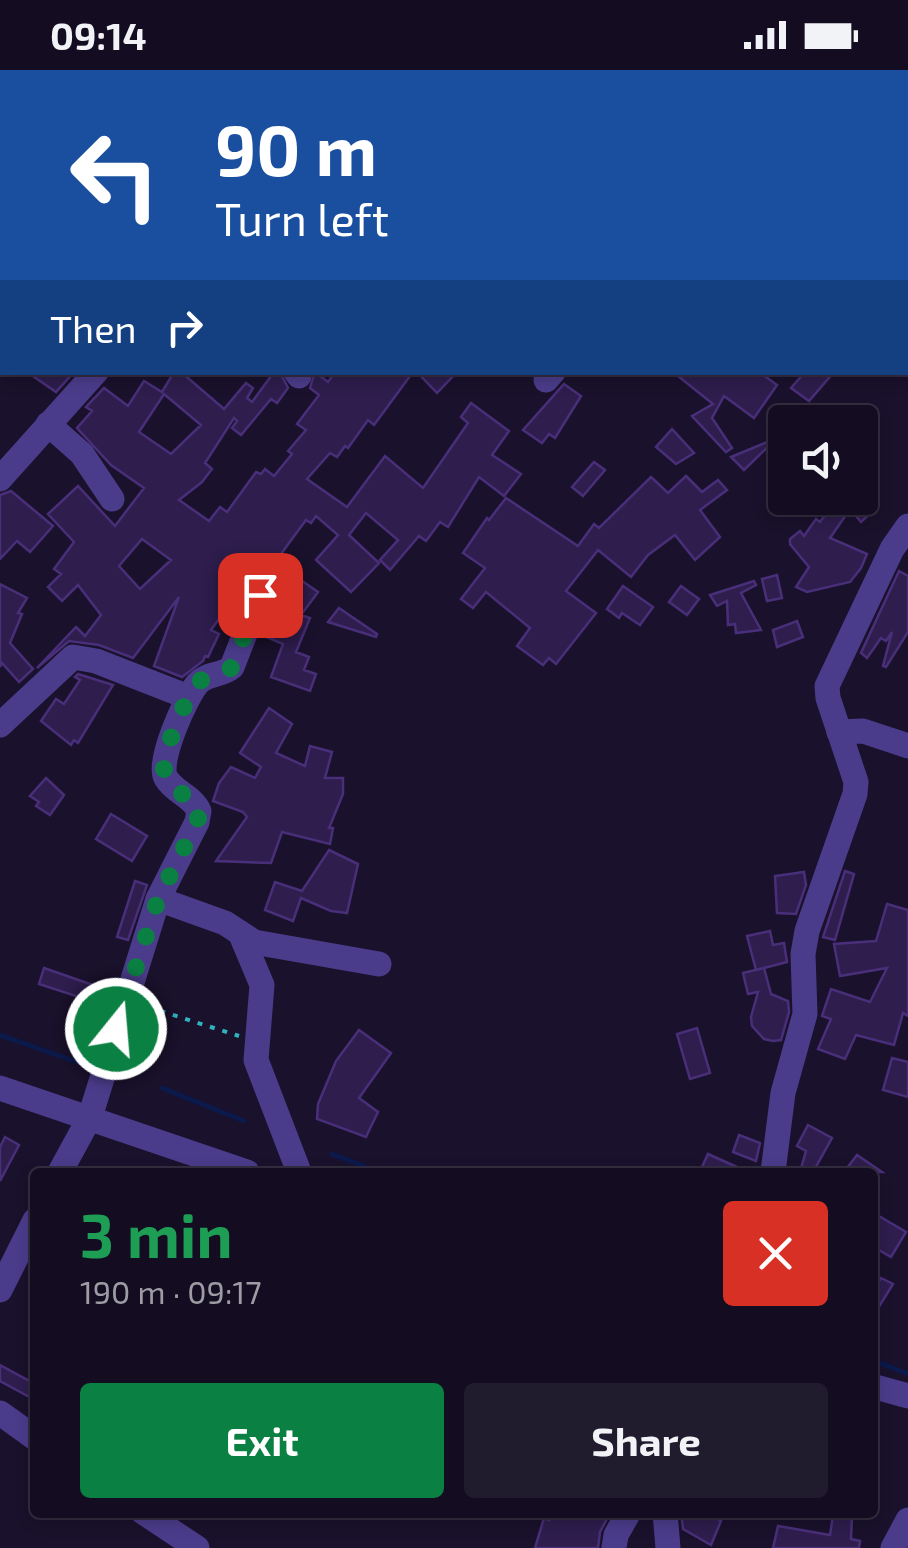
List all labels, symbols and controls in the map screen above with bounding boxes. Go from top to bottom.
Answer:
text: 09:14 [50,12,147,58]
text: 90 m [215,106,377,190]
icon: left [50,110,180,240]
text: Turn left [215,191,389,245]
icon: right [157,300,212,355]
text: Then [50,305,137,351]
map controls [768,405,878,515]
button: sound [768,405,878,515]
pin [218,553,303,638]
icon: arrive [233,568,288,623]
position arrow [64,977,168,1081]
text: 3 min [80,1198,232,1270]
button: close [723,1201,828,1306]
text: 190 m · 09:17 [80,1272,262,1310]
button: Exit [80,1383,444,1498]
button: Share [464,1383,828,1498]

